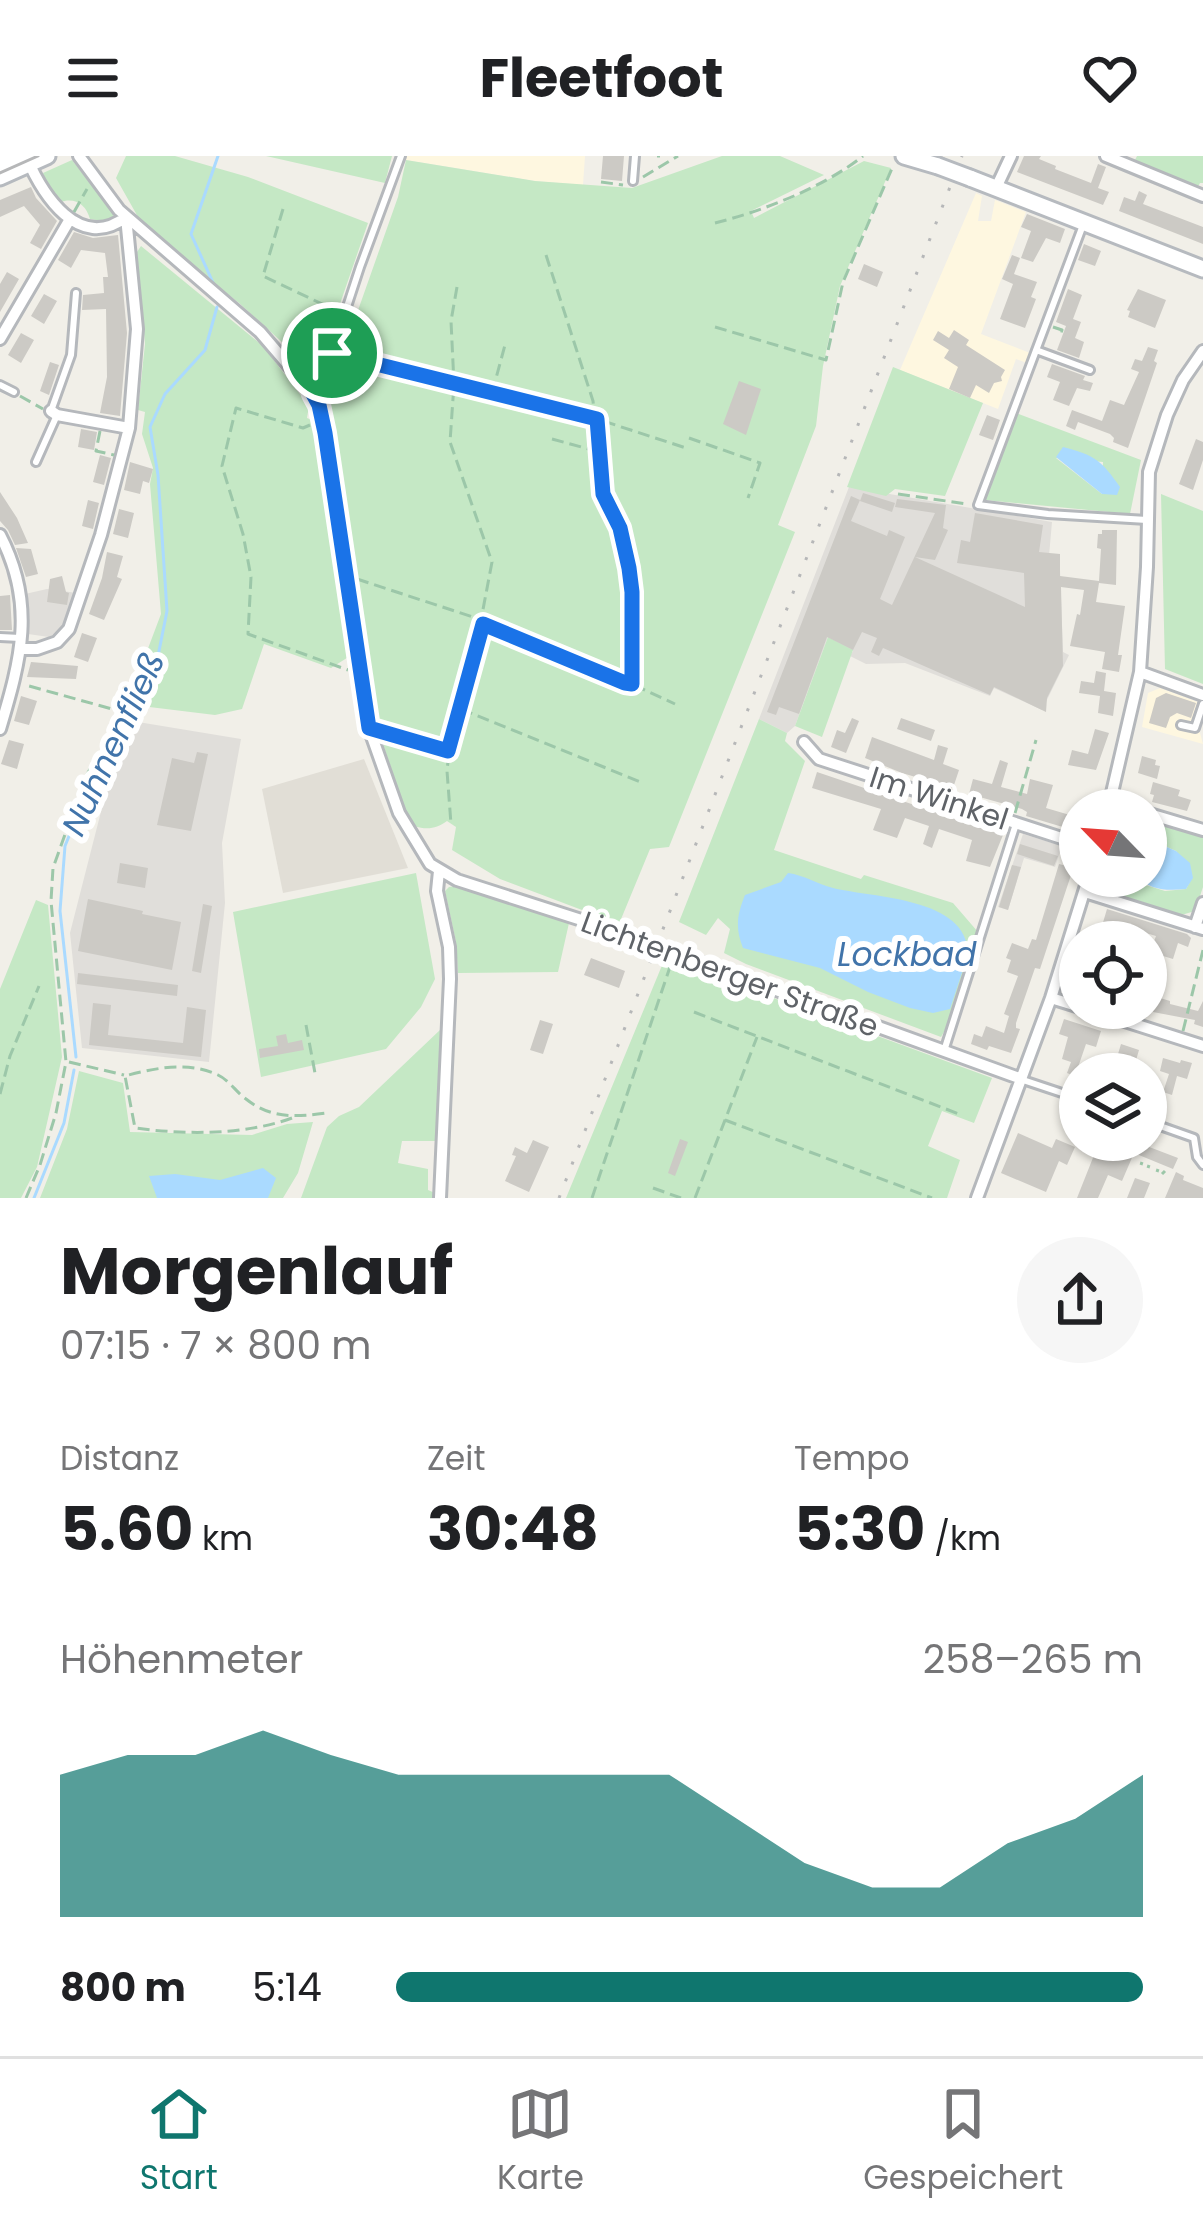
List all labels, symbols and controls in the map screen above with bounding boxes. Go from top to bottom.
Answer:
text: Fleetfoot [479,40,724,116]
icon: menu [60,45,126,111]
icon: heart [1077,45,1143,111]
pin [281,302,383,404]
icon: arrive [299,320,365,386]
water label: Nuhnenfließ [50,645,176,843]
street label: Im Winkel [864,755,1014,841]
north arrow [1059,789,1167,897]
map controls [1059,789,1167,1161]
street label: Lichtenberger Straße [575,900,885,1048]
button: locate [1059,921,1167,1029]
water label: Lockbad [837,931,977,978]
button: layers [1059,1053,1167,1161]
text: Morgenlauf [60,1225,453,1317]
button: share [1017,1237,1143,1363]
text: 07:15 · 7 × 800 m [60,1318,372,1373]
text: Distanz [60,1435,179,1482]
text: Zeit [427,1435,485,1482]
text: Tempo [794,1435,910,1482]
text: 5.60 [60,1487,193,1571]
text: 30:48 [427,1487,599,1571]
text: 5:30 [794,1487,925,1571]
text: km [193,1515,253,1562]
text: /km [925,1515,1001,1562]
text: Höhenmeter [60,1632,303,1687]
text: 258–265 m [923,1632,1143,1687]
text: 800 m [60,1960,186,2015]
text: 5:14 [252,1960,322,2015]
tab: Start [140,2081,218,2203]
tab: Karte [497,2081,584,2203]
tab: Gespeichert [863,2081,1063,2203]

